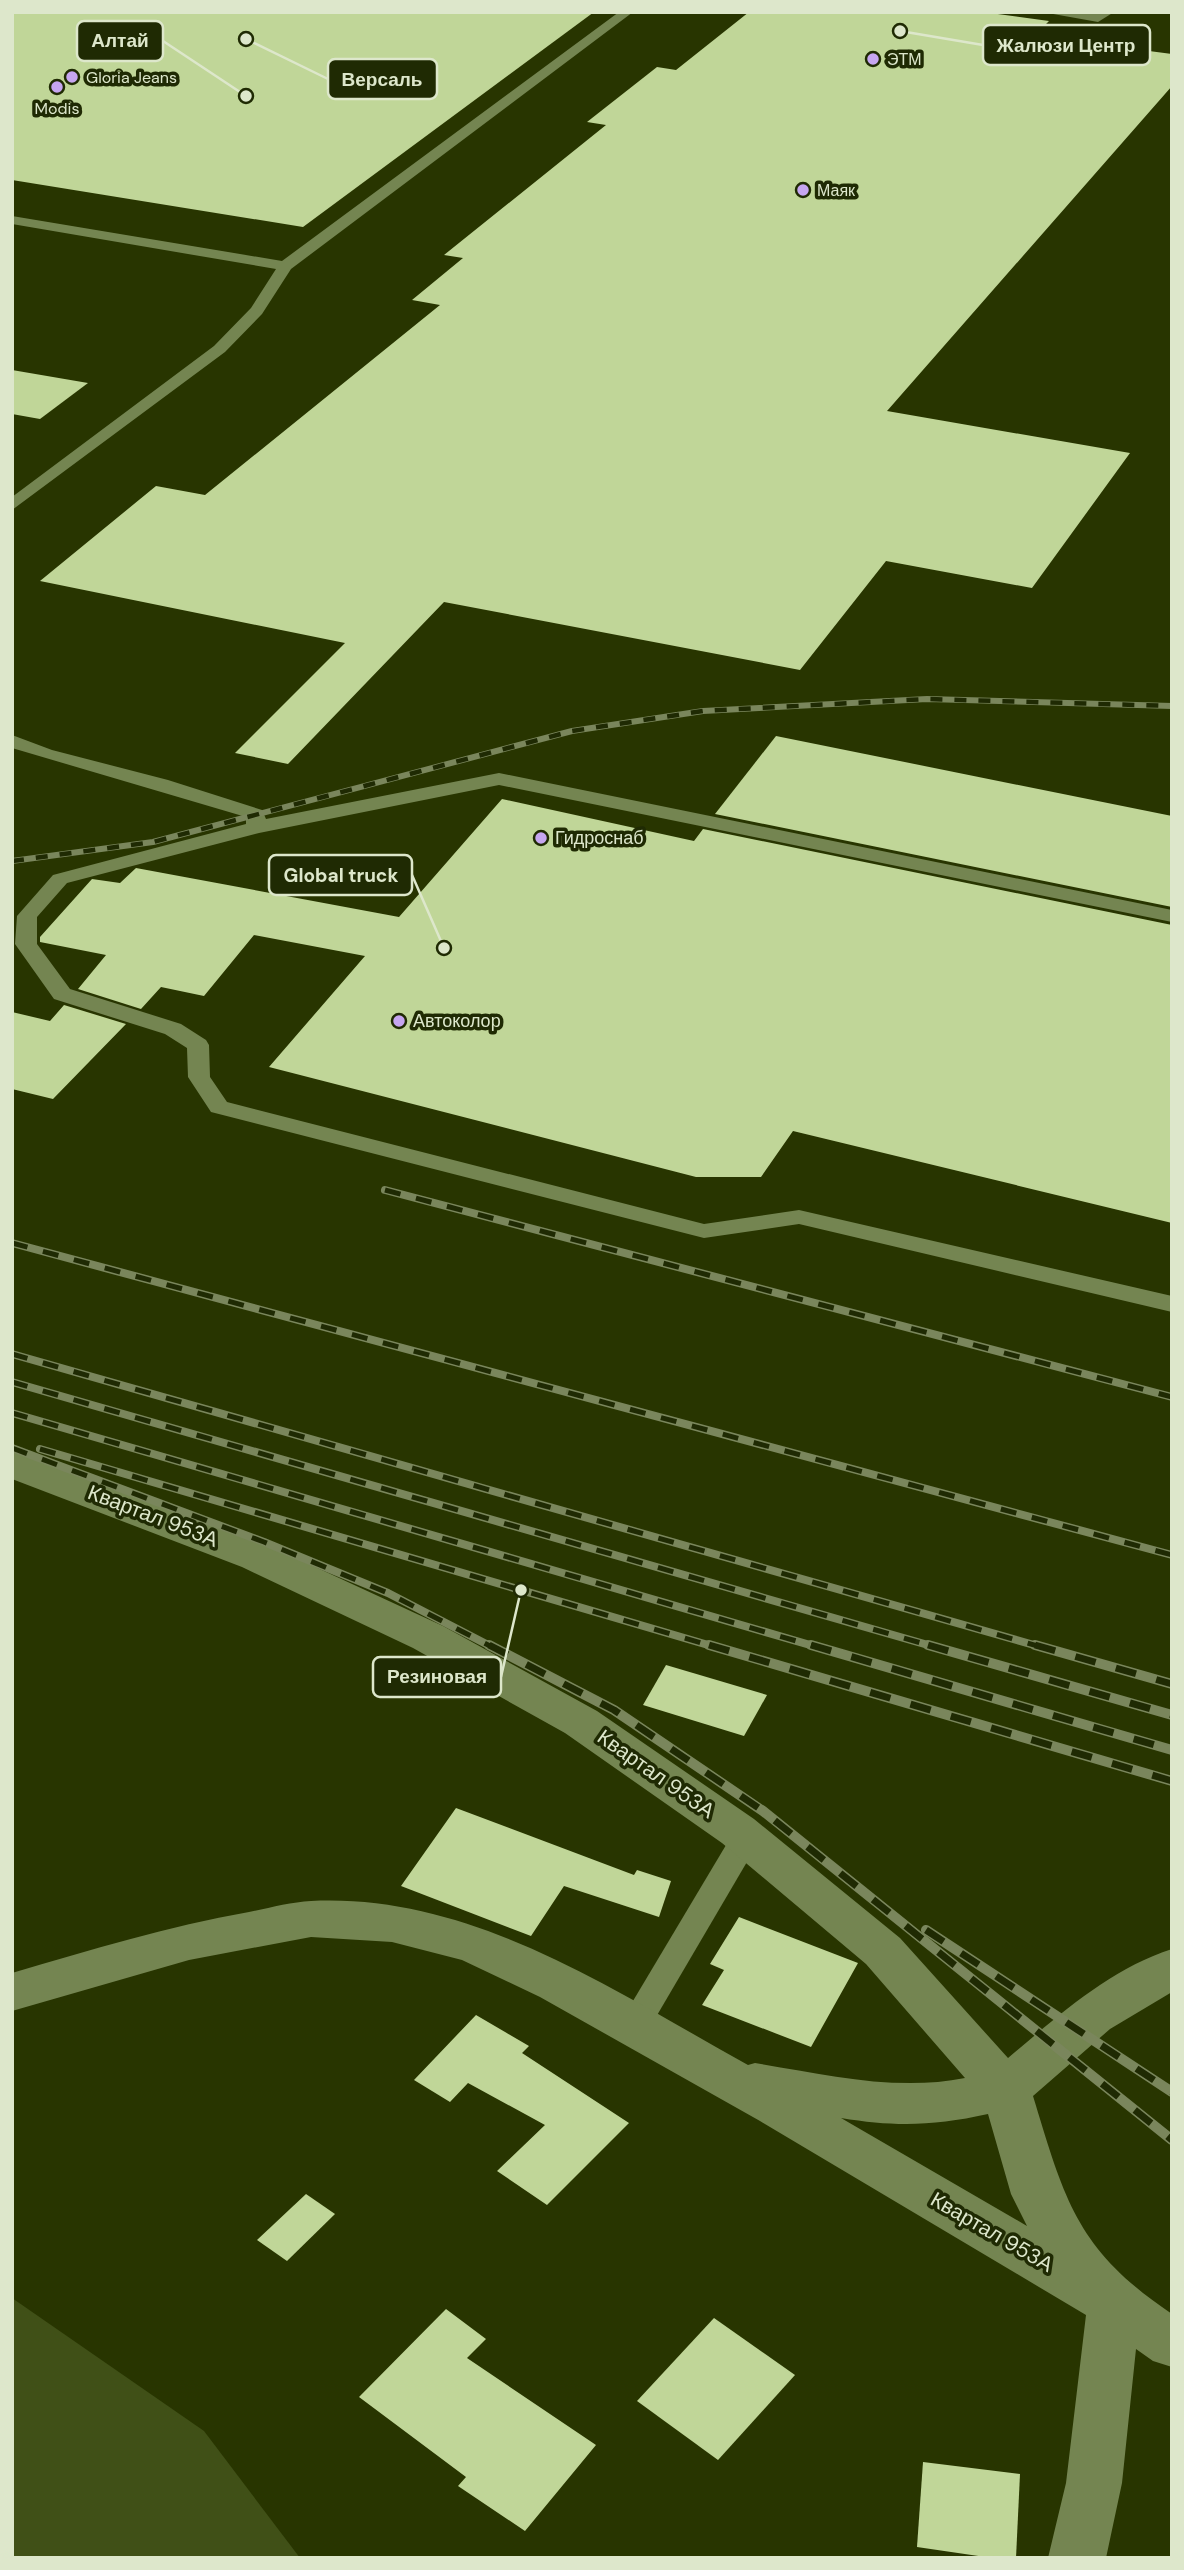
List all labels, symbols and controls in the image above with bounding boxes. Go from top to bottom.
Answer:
callout: Алтай [77,21,163,61]
callout: Жалюзи Центр [983,25,1150,65]
text: Алтай [91,28,149,53]
text: Жалюзи Центр [996,33,1135,58]
place label: ЭТМ [887,49,922,70]
marker: ЭТМ [865,51,881,67]
callout: Версаль [328,59,437,99]
place label: Gloria Jeans [86,67,177,88]
text: Версаль [341,67,423,92]
marker: Gloria Jeans [64,69,80,85]
marker: Modis [49,79,65,95]
place label: Modis [35,98,79,119]
place label: Маяк [817,180,856,201]
marker: Маяк [795,182,811,198]
place label: Гидроснаб [555,826,644,850]
marker: Гидроснаб [533,830,549,846]
callout: Global truck [269,855,412,895]
text: Global truck [284,863,398,888]
place label: Автоколор [413,1009,501,1033]
marker: Автоколор [391,1013,407,1029]
street label: Квартал 953А [84,1478,222,1554]
callout: Резиновая [373,1657,501,1697]
text: Резиновая [387,1664,487,1689]
street label: Квартал 953А [592,1723,720,1825]
street label: Квартал 953А [926,2186,1058,2278]

